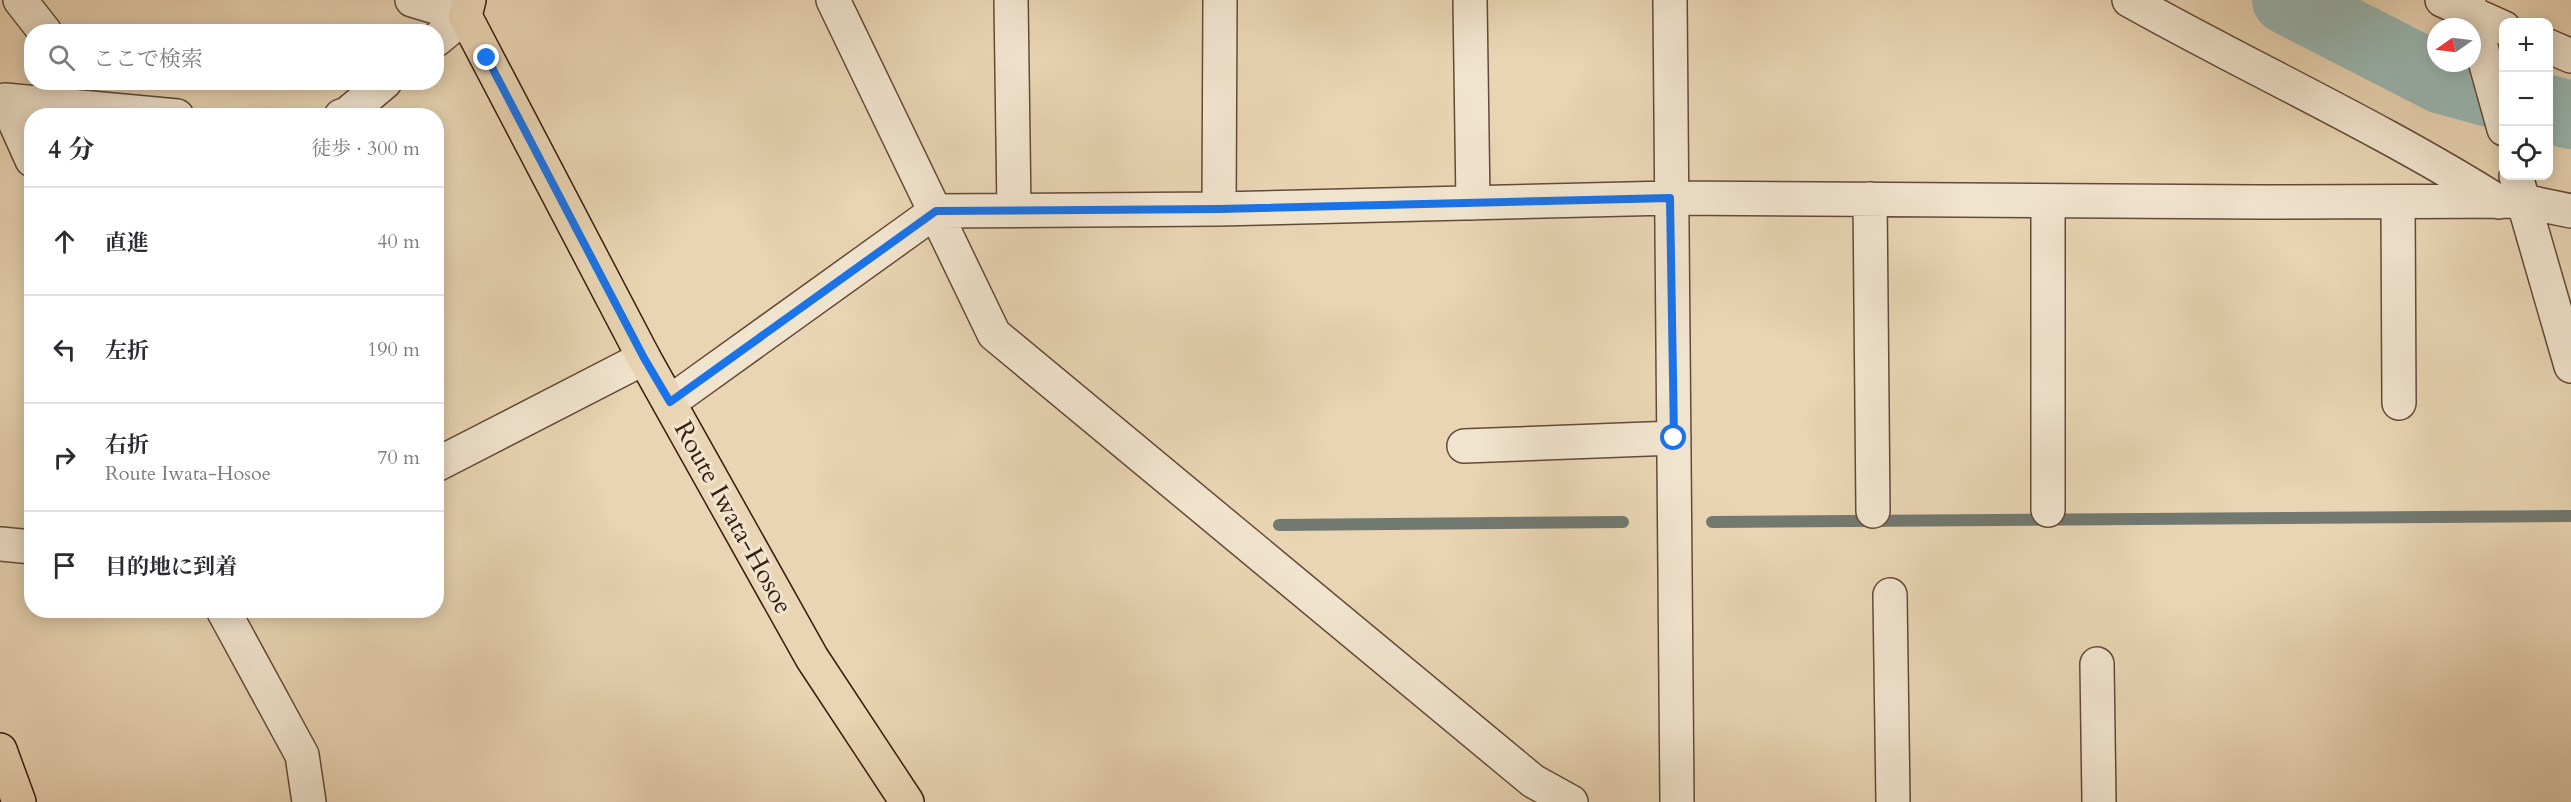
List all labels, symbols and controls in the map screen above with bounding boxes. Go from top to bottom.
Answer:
north arrow [2427,18,2481,72]
map controls [2499,18,2553,180]
button: + [2499,18,2553,72]
search box [24,24,444,90]
icon: search [45,41,78,74]
text: ここで検索 [93,44,203,74]
route end [473,44,499,70]
button: − [2499,72,2553,126]
button: locate [2499,126,2553,180]
text: 4 分 [48,132,94,167]
text: 徒歩 · 300 m [311,135,420,162]
icon: ahead [48,225,81,258]
text: 直進 [105,228,149,258]
text: 40 m [377,228,420,255]
icon: left [48,333,81,366]
text: 左折 [105,336,149,366]
text: 190 m [367,336,420,363]
street label: Route Iwata-Hosoe [666,414,801,620]
route start [1660,424,1686,450]
text: 右折 [105,430,149,460]
icon: right [48,441,81,474]
text: 70 m [377,444,420,471]
text: Route Iwata-Hosoe [105,460,271,487]
icon: arrive [48,549,81,582]
text: 目的地に到着 [105,552,237,582]

